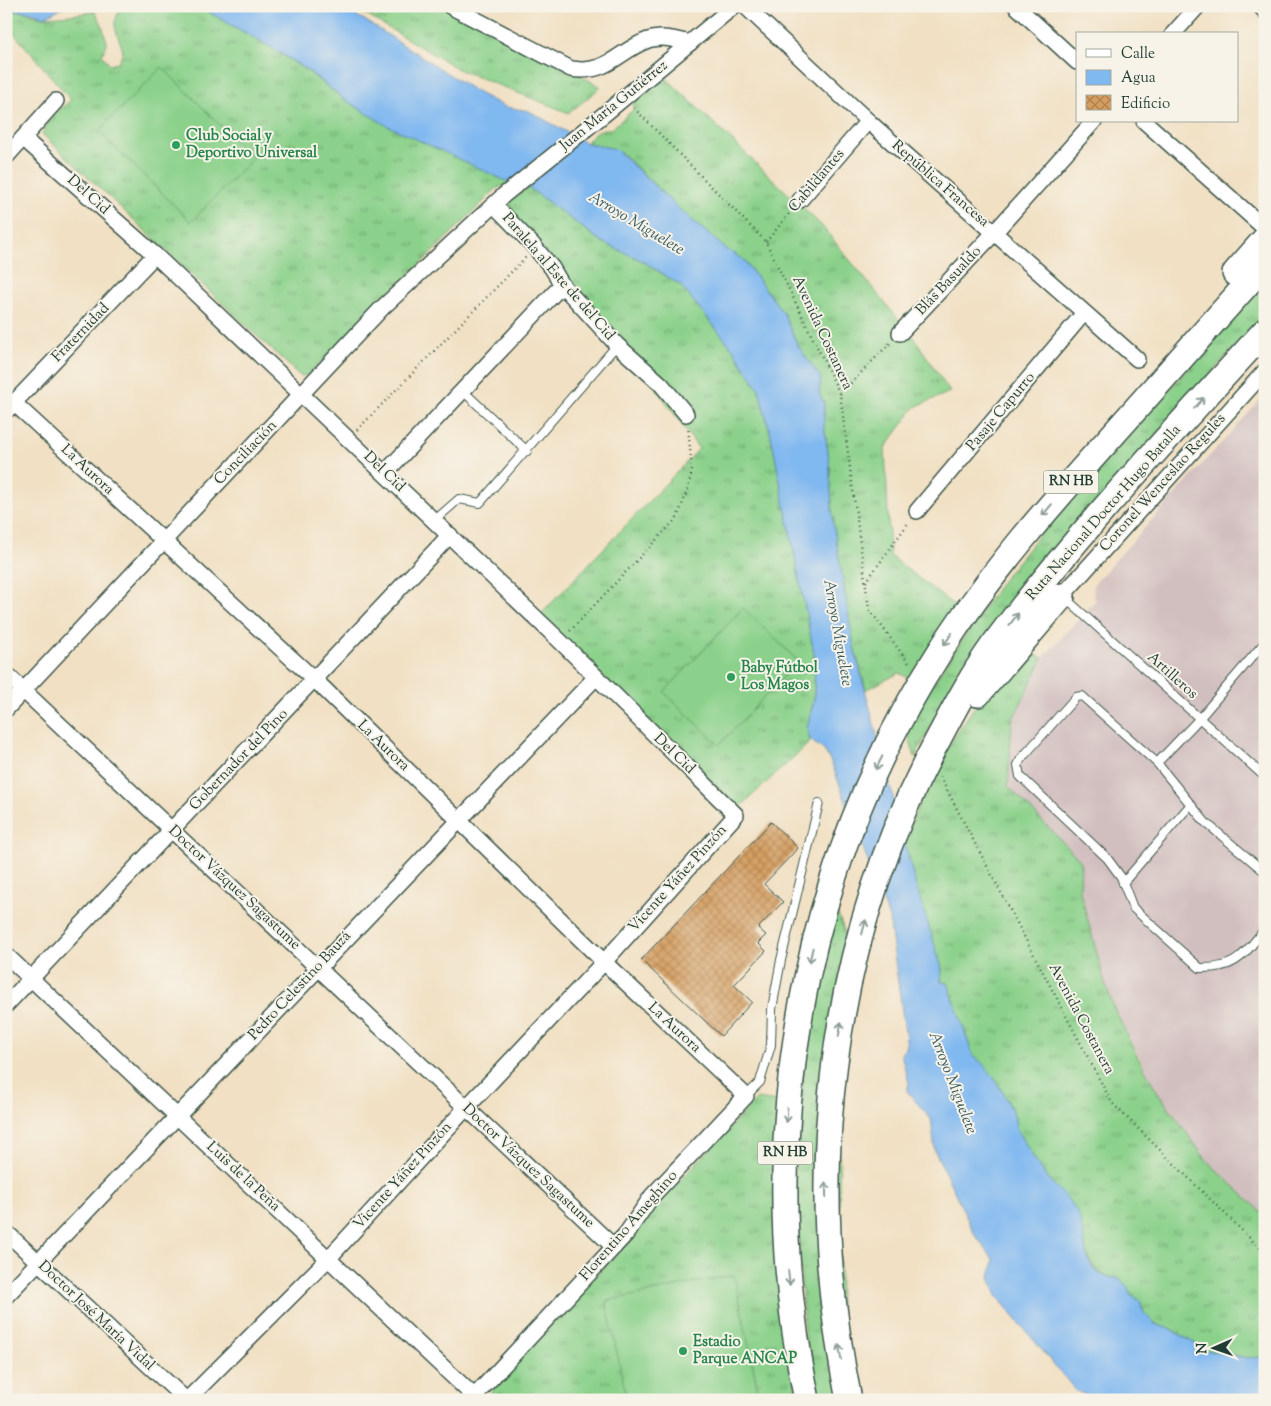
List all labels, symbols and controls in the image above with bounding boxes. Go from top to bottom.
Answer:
legend [1076,32,1238,122]
text: Calle [1121,44,1155,65]
street label: Juan María Gutiérrez [555,56,673,157]
text: Agua [1121,68,1156,89]
text: Edificio [1121,94,1170,115]
place label: Club Social y Deportivo Universal [186,126,318,164]
street label: República Francesa [887,136,993,232]
marker: Club Social y Deportivo Universal [170,139,182,151]
street label: Cabildantes [784,145,850,217]
street label: Del Cid [62,170,114,220]
water label: Arroyo Miguelete [584,186,688,262]
street label: Paralela al Este de del Cid [497,209,620,346]
street label: Blás Basualdo [911,242,987,320]
street label: Avenida Costanera [786,273,858,393]
street label: Fraternidad [47,298,115,367]
street label: Pasaje Capurro [962,368,1040,456]
one-way arrow [1193,397,1205,410]
street label: Coronel Wenceslao Regules [1095,409,1231,557]
street label: Conciliación [210,416,282,490]
street label: Ruta Nacional Doctor Hugo Batalla [1022,420,1186,605]
street label: La Aurora [56,440,118,500]
street label: Del Cid [358,447,410,498]
road number: RN HB [1044,471,1098,494]
one-way arrow [1041,503,1052,516]
water label: Arroyo Miguelete [816,578,858,688]
one-way arrow [1008,613,1019,626]
one-way arrow [943,632,953,646]
street label: Artilleros [1142,648,1202,705]
place label: Baby Fútbol Los Magos [741,658,819,696]
marker: Baby Fútbol Los Magos [725,671,737,683]
street label: Gobernador del Pino [185,704,293,816]
street label: La Aurora [352,716,414,776]
street label: Del Cid [648,729,700,780]
one-way arrow [874,755,884,770]
street label: Vicente Yáñez Pinzón [624,820,732,937]
street label: Doctor Vázquez Sagastume [163,821,305,955]
one-way arrow [859,919,869,935]
street label: Pedro Celestino Bauzá [244,927,356,1045]
one-way arrow [806,946,815,962]
street label: Avenida Costanera [1043,960,1119,1079]
street label: La Aurora [643,998,705,1058]
one-way arrow [836,1021,846,1037]
water label: Arroyo Miguelete [922,1028,982,1138]
street label: Doctor Vázquez Sagastume [457,1099,599,1233]
one-way arrow [782,1107,791,1123]
street label: Vicente Yáñez Pinzón [349,1117,457,1234]
street label: Luis de la Peña [201,1137,285,1217]
road number: RN HB [758,1142,812,1164]
street label: Florentino Ameghino [575,1166,683,1286]
one-way arrow [822,1182,831,1198]
street label: Doctor José María Vidal [33,1256,159,1376]
one-way arrow [784,1269,793,1285]
north arrow [1188,1324,1238,1374]
place label: Estadio Parque ANCAP [693,1332,797,1370]
text: N [1193,1342,1213,1354]
one-way arrow [835,1344,845,1360]
marker: Estadio Parque ANCAP [677,1345,689,1357]

